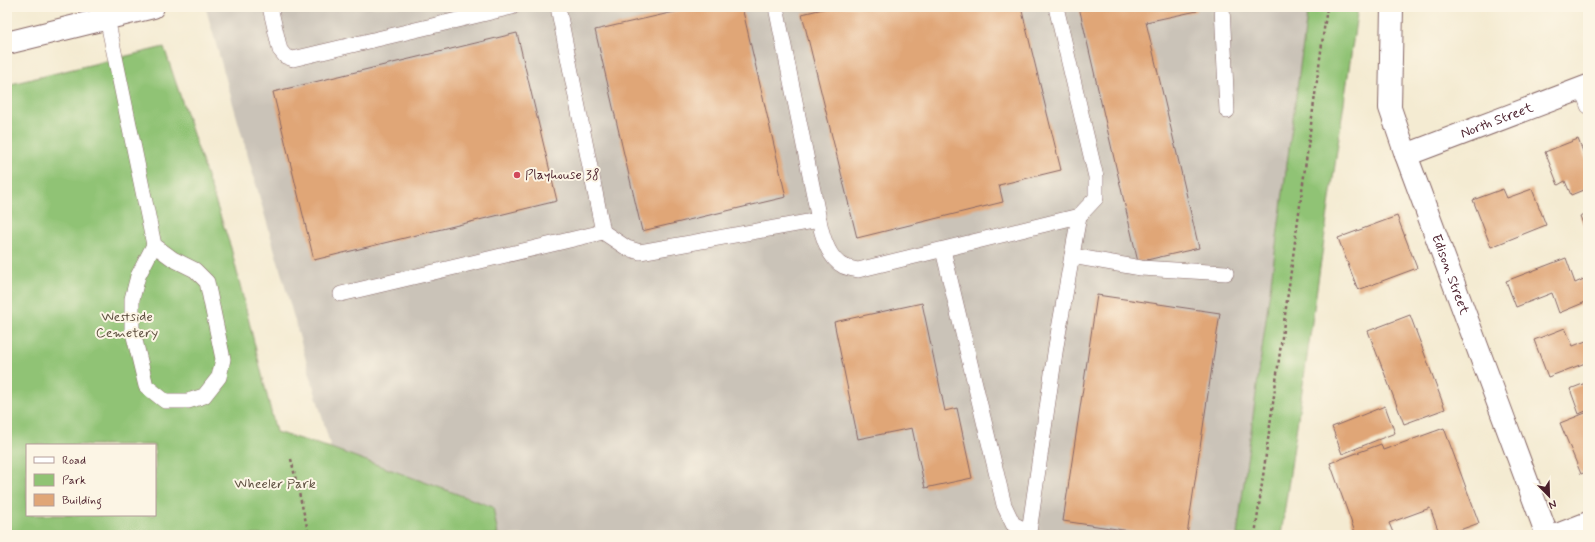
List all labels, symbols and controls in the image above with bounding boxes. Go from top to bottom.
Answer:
street label: North Street [1458,98,1536,143]
place label: Playhouse 38 [525,166,600,184]
marker: Playhouse 38 [512,170,522,180]
street label: Edison Street [1427,232,1474,318]
park label: Westside Cemetery [96,308,158,342]
legend [26,444,156,516]
text: Road [62,453,86,469]
text: Park [62,473,86,489]
park label: Wheeler Park [234,475,316,493]
north arrow [1529,476,1569,516]
text: Building [62,493,102,510]
text: N [1546,496,1559,512]

